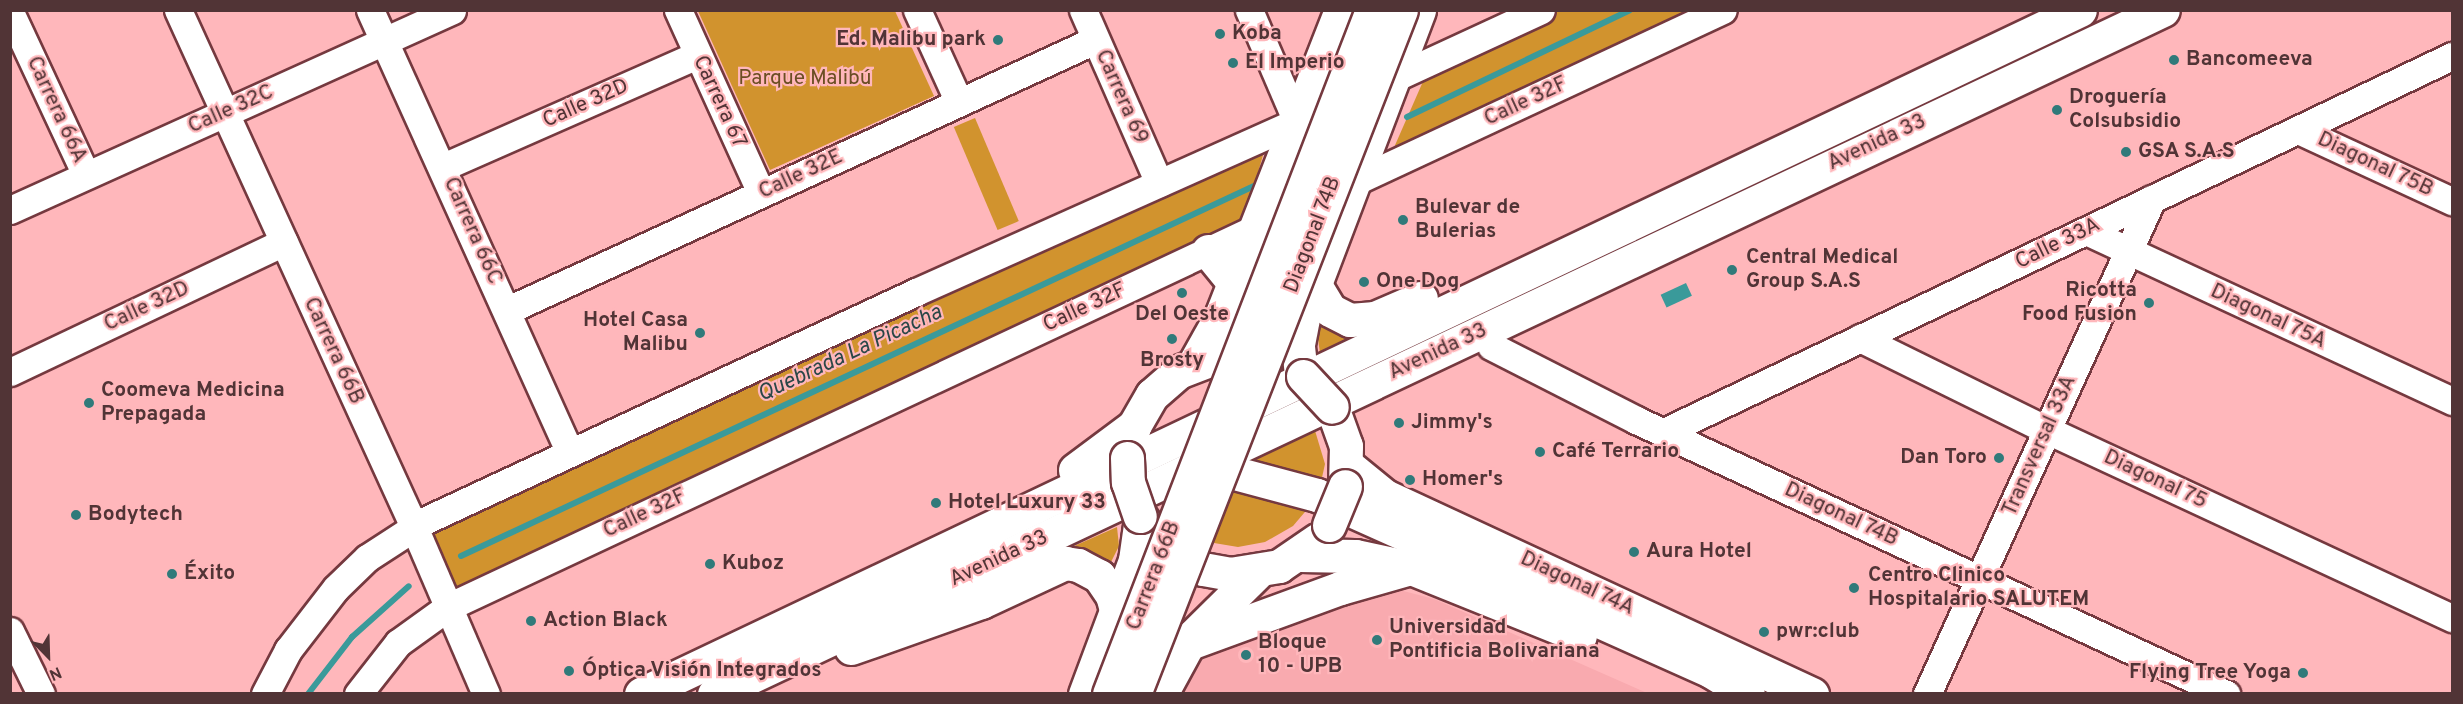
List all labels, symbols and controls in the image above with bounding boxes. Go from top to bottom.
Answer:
place label: Koba [1232,21,1282,47]
place label: Ed. Malibu park [836,27,986,53]
marker: Koba [1213,27,1227,41]
marker: Ed. Malibu park [991,33,1005,47]
street label: Carrera 69 [1089,46,1153,148]
place label: Bancomeeva [2186,47,2313,73]
place label: El Imperio [1245,50,1345,76]
street label: Carrera 67 [687,52,751,152]
street label: Carrera 66A [20,53,92,167]
marker: Bancomeeva [2167,53,2181,67]
marker: El Imperio [1226,56,1240,70]
park label: Parque Malibú [738,66,872,92]
street label: Calle 32F [1480,72,1572,132]
street label: Calle 32D [539,74,633,134]
street label: Calle 32C [185,80,277,140]
place label: Droguería Colsubsidio [2069,85,2181,135]
marker: Droguería Colsubsidio [2050,103,2064,117]
street label: Avenida 33 [1824,109,1930,177]
street label: Diagonal 75B [2313,127,2437,203]
place label: GSA S.A.S [2138,139,2235,165]
street label: Calle 32E [755,145,847,205]
marker: GSA S.A.S [2119,145,2133,159]
street label: Diagonal 74B [1279,173,1347,297]
street label: Carrera 66C [437,174,507,288]
place label: Bulevar de Bulerias [1415,195,1520,245]
marker: Bulevar de Bulerias [1396,213,1410,227]
street label: Calle 33A [2011,213,2105,275]
place label: Central Medical Group S.A.S [1746,245,1898,295]
marker: Central Medical Group S.A.S [1723,261,1741,279]
place label: One Dog [1376,269,1459,295]
marker: One Dog [1357,275,1371,289]
street label: Calle 32D [100,276,194,338]
street label: Calle 32F [1039,278,1131,338]
place label: Ricotta Food Fusion [2022,278,2137,328]
street label: Diagonal 75A [2206,279,2330,355]
marker: Del Oeste [1175,286,1189,300]
street label: Carrera 66B [297,294,369,408]
marker: Ricotta Food Fusion [2142,296,2156,310]
water label: Quebrada La Picacha [754,300,946,408]
place label: Del Oeste [1135,302,1229,328]
place label: Hotel Casa Malibu [583,308,688,358]
street label: Avenida 33 [1385,318,1491,386]
marker: Hotel Casa Malibu [693,326,707,340]
marker: Brosty [1165,332,1179,346]
place label: Brosty [1140,348,1204,374]
street label: Transversal 33A [1998,372,2082,520]
place label: Coomeva Medicina Prepagada [101,378,285,428]
marker: Coomeva Medicina Prepagada [82,396,96,410]
place label: Jimmy's [1411,410,1493,436]
marker: Jimmy's [1392,416,1406,430]
place label: Café Terrario [1552,439,1679,465]
marker: Café Terrario [1533,445,1547,459]
place label: Dan Toro [1900,445,1987,471]
street label: Diagonal 75 [2099,445,2211,515]
marker: Dan Toro [1992,451,2006,465]
place label: Homer's [1422,467,1503,493]
marker: Homer's [1403,473,1417,487]
street label: Diagonal 74B [1780,477,1902,553]
street label: Calle 32F [599,484,691,544]
place label: Hotel Luxury 33 [948,490,1106,516]
marker: Hotel Luxury 33 [929,496,943,510]
place label: Bodytech [88,502,183,528]
marker: Bodytech [69,508,83,522]
street label: Carrera 66B [1122,518,1186,634]
street label: Avenida 33 [946,525,1052,593]
place label: Aura Hotel [1646,539,1752,565]
marker: Aura Hotel [1627,545,1641,559]
street label: Diagonal 74A [1516,546,1638,622]
place label: Kuboz [722,551,784,577]
marker: Kuboz [703,557,717,571]
place label: Éxito [184,561,235,587]
place label: Centro Clinico Hospitalario SALUTEM [1868,563,2089,613]
marker: Éxito [165,567,179,581]
marker: Centro Clinico Hospitalario SALUTEM [1845,579,1863,597]
place label: Action Black [543,608,668,634]
marker: Action Black [524,614,538,628]
place label: Universidad Pontificia Bolivariana [1389,615,1600,665]
place label: pwr:club [1776,619,1860,645]
marker: pwr:club [1757,625,1771,639]
north arrow [18,626,78,686]
place label: Bloque 10 - UPB [1258,630,1342,680]
marker: Universidad Pontificia Bolivariana [1370,633,1384,647]
marker: Bloque 10 - UPB [1239,648,1253,662]
place label: Óptica Visión Integrados [582,658,822,684]
place label: Flying Tree Yoga [2128,660,2291,686]
text: N [46,661,64,684]
marker: Óptica Visión Integrados [560,662,578,680]
marker: Flying Tree Yoga [2296,666,2310,680]

